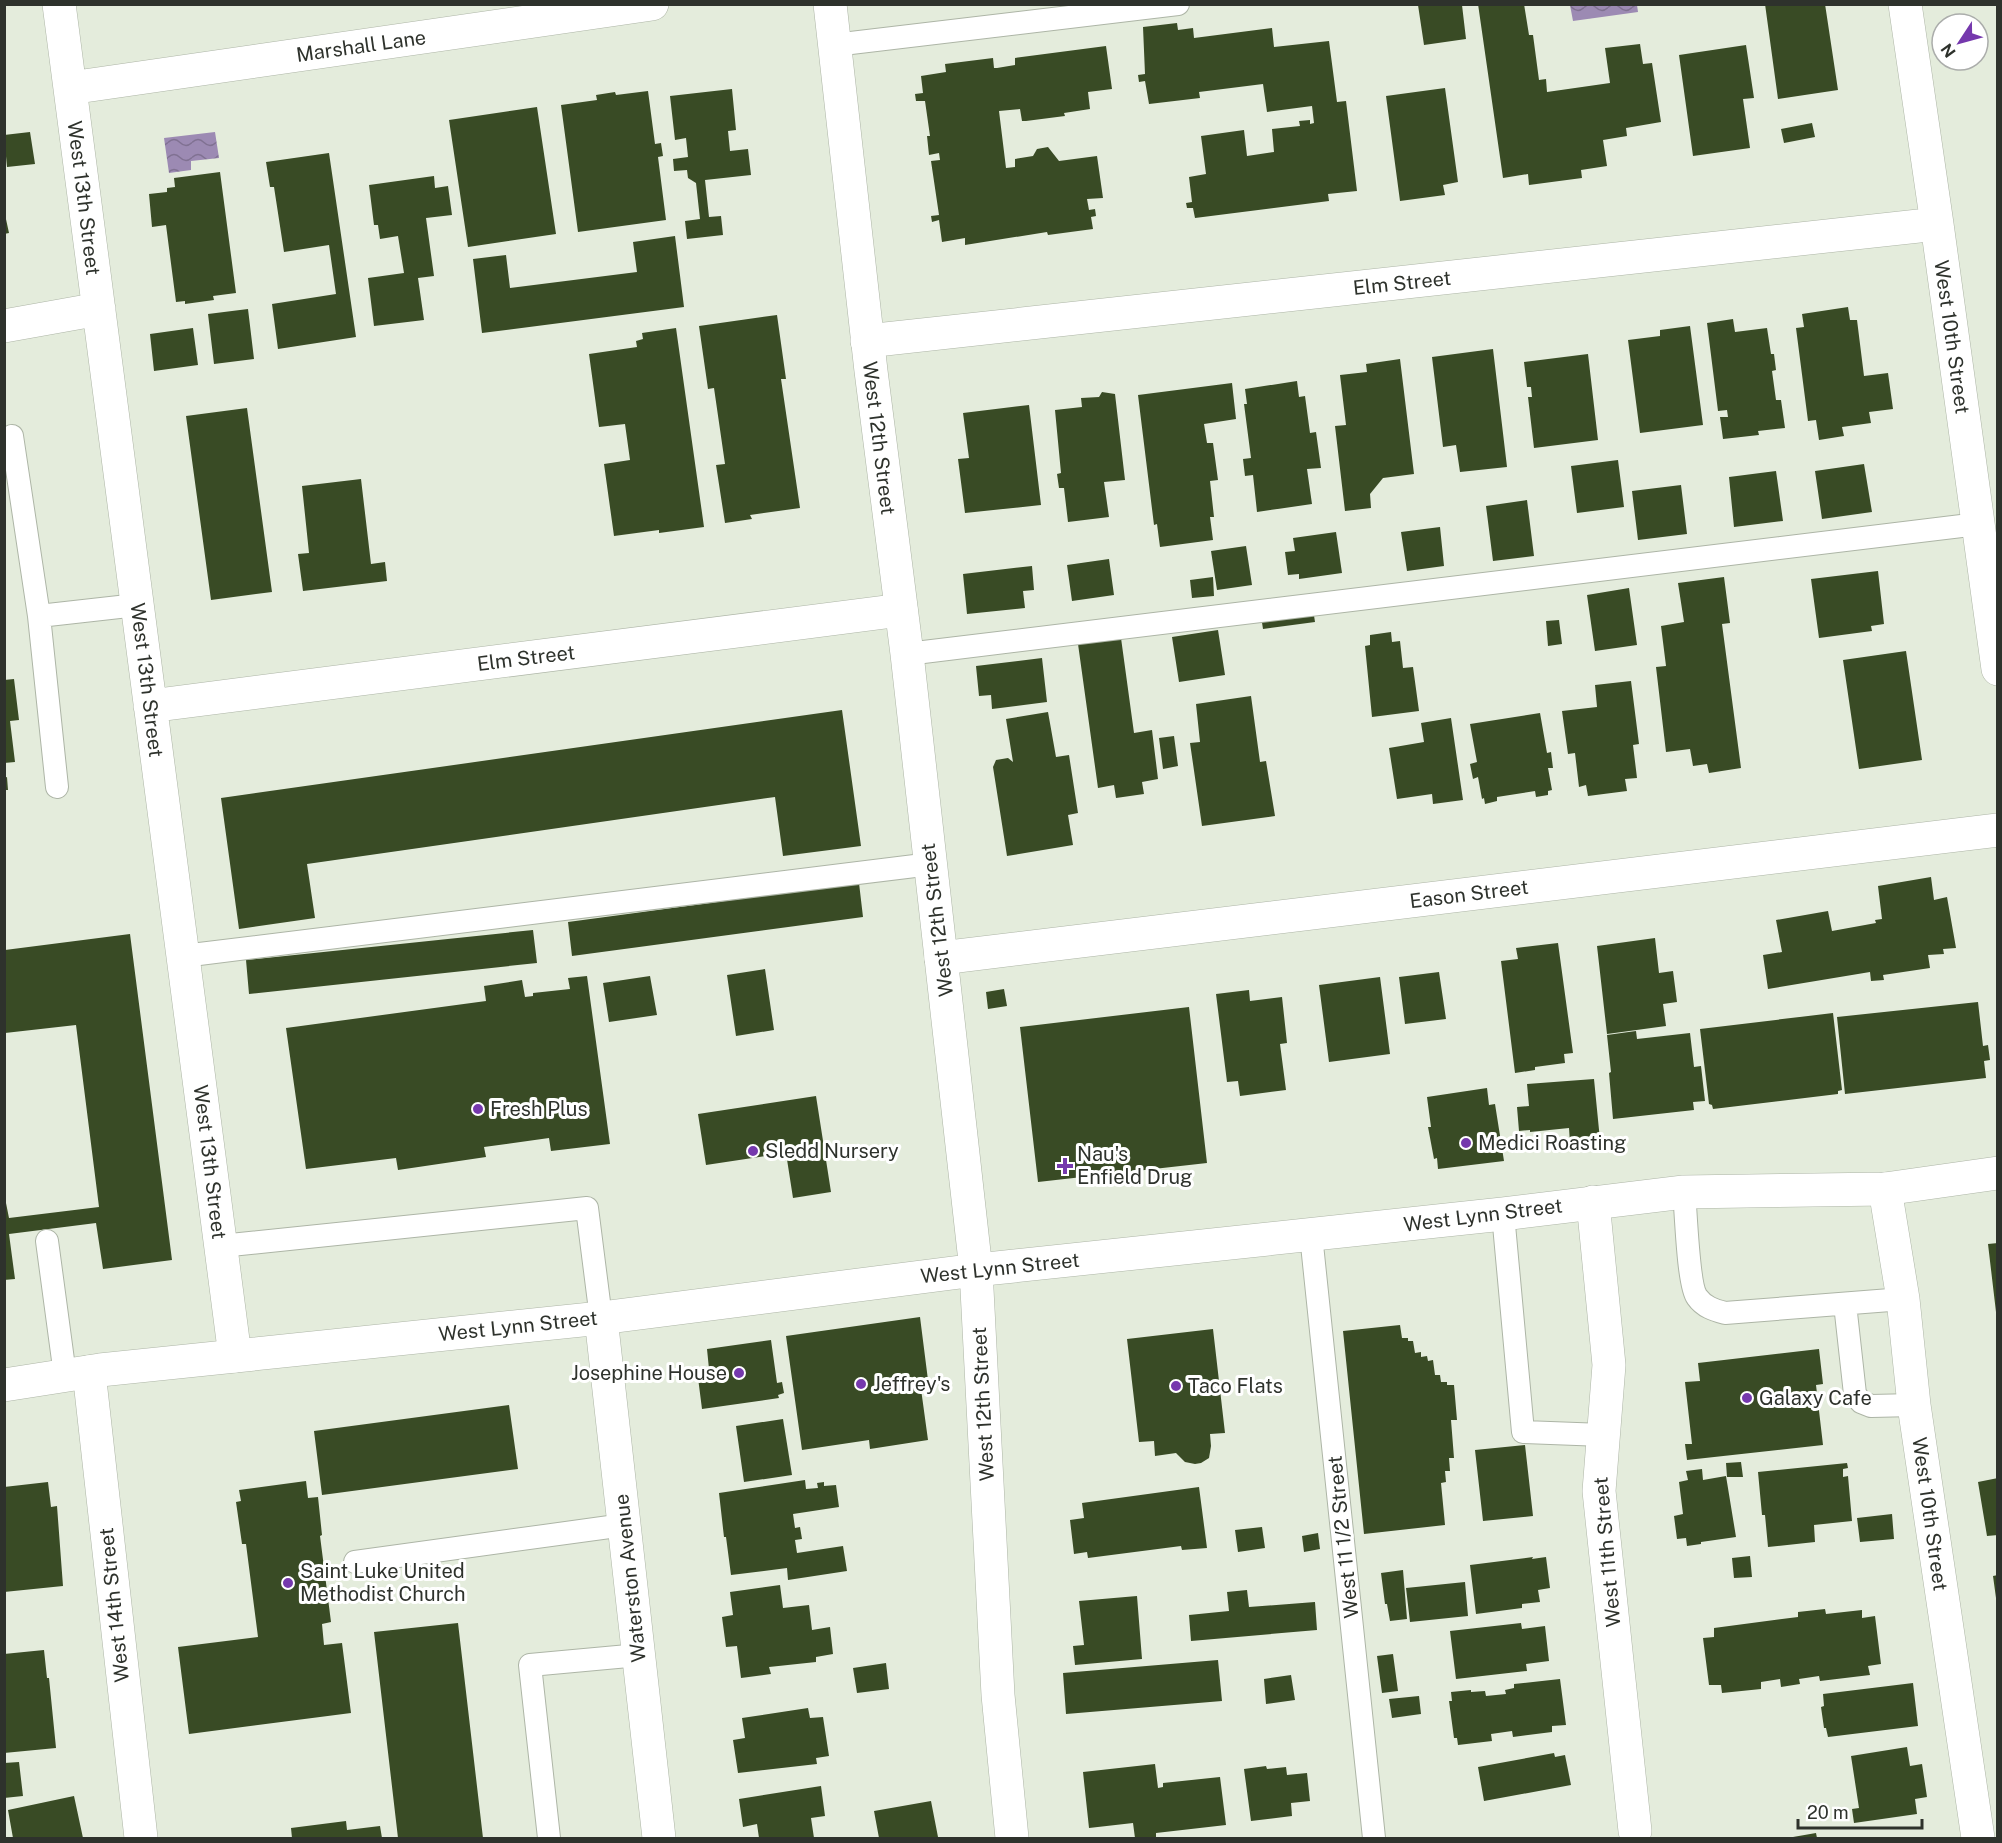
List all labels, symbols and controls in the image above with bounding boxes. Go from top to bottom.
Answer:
north arrow [1930,12,1990,72]
street label: Marshall Lane [294,25,428,67]
text: N [1937,40,1960,61]
street label: West 13th Street [63,119,105,277]
street label: West 10th Street [1929,259,1975,415]
street label: Elm Street [1352,266,1452,300]
street label: West 12th Street [858,360,900,516]
street label: West 13th Street [126,601,168,759]
street label: Elm Street [476,640,576,676]
street label: West 12th Street [916,842,958,998]
street label: Eason Street [1408,875,1530,913]
street label: West 13th Street [189,1083,231,1241]
place label: Fresh Plus [490,1097,588,1121]
marker: Fresh Plus [471,1102,485,1116]
place label: Medici Roasting [1478,1131,1627,1155]
marker: Medici Roasting [1459,1136,1473,1150]
place label: Sledd Nursery [765,1139,899,1163]
place label: Nau's Enfield Drug [1077,1142,1193,1189]
marker: Sledd Nursery [746,1144,760,1158]
marker: Nau's Enfield Drug [1058,1159,1072,1173]
street label: West Lynn Street [1402,1193,1564,1237]
street label: West Lynn Street [919,1248,1081,1288]
street label: West Lynn Street [437,1306,599,1346]
street label: West 12th Street [967,1326,999,1482]
place label: Josephine House [571,1361,727,1385]
marker: Josephine House [732,1366,746,1380]
place label: Jeffrey's [873,1372,950,1396]
place label: Taco Flats [1188,1374,1283,1398]
marker: Jeffrey's [854,1377,868,1391]
marker: Taco Flats [1169,1379,1183,1393]
place label: Galaxy Cafe [1759,1386,1872,1410]
marker: Galaxy Cafe [1740,1391,1754,1405]
street label: West 10th Street [1907,1436,1953,1592]
street label: West 11 1/2 Street [1323,1454,1363,1620]
street label: West 11th Street [1588,1476,1626,1628]
street label: Waterston Avenue [609,1493,651,1663]
street label: West 14th Street [94,1527,134,1683]
place label: Saint Luke United Methodist Church [300,1559,466,1606]
marker: Saint Luke United Methodist Church [281,1576,295,1590]
scale bar [1798,1792,1922,1830]
text: 20 m [1807,1802,1849,1823]

